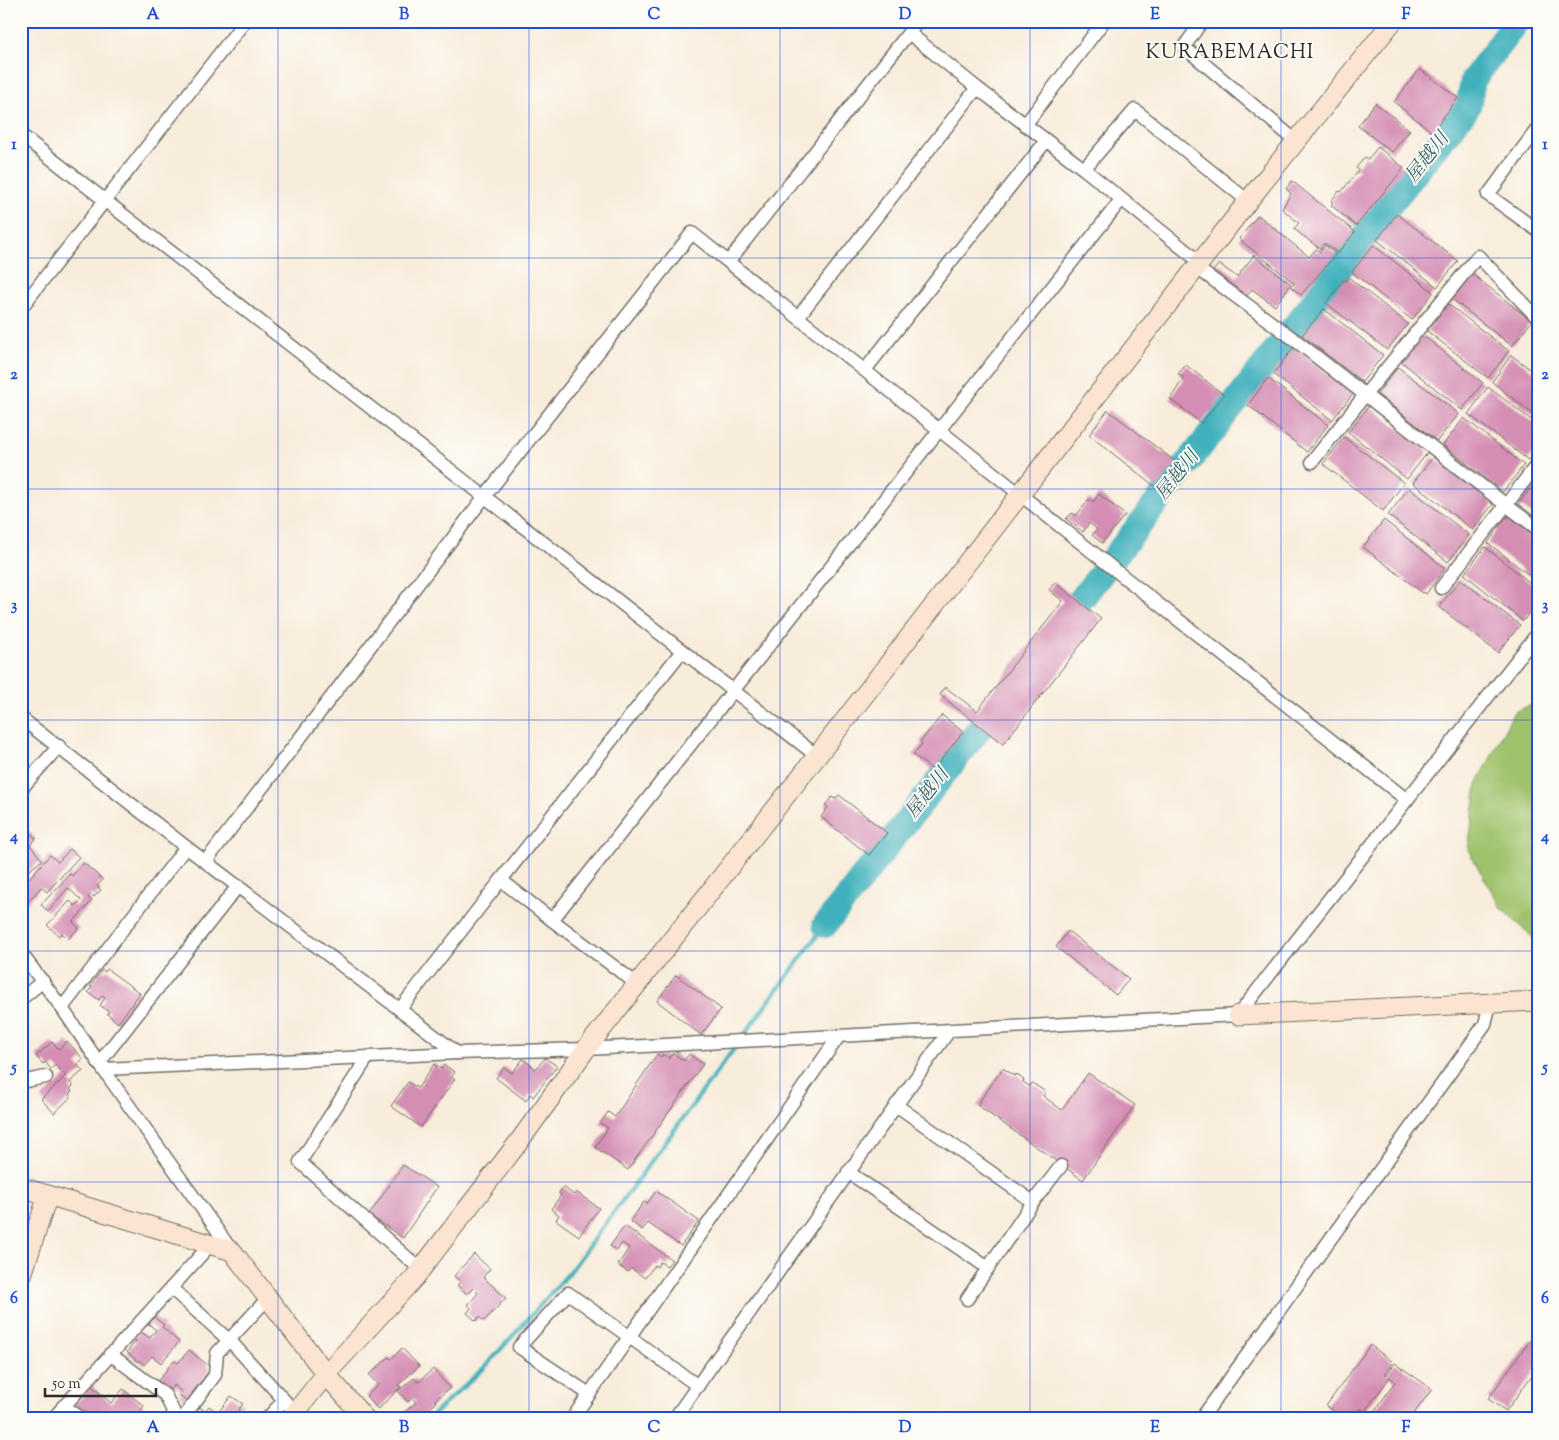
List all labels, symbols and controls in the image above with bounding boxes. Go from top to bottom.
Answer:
text: A [147,4,160,27]
text: B [399,4,409,27]
text: C [648,4,661,27]
text: D [899,4,912,27]
text: E [1150,4,1160,27]
text: F [1402,4,1411,27]
district label: KURABEMACHI [1146,39,1314,68]
water label: 屋越川 [1400,126,1457,189]
text: 1 [11,134,17,157]
text: 1 [1542,134,1548,157]
text: 2 [10,364,18,387]
text: 2 [1541,364,1549,387]
water label: 屋越川 [1150,444,1207,507]
text: 3 [11,595,18,618]
text: 3 [1542,595,1549,618]
water label: 屋越川 [900,762,957,825]
text: 4 [9,826,18,849]
text: 4 [1540,826,1549,849]
text: 5 [9,1057,17,1080]
text: 5 [1540,1057,1548,1080]
text: 6 [10,1288,18,1311]
text: 6 [1541,1288,1549,1311]
scale bar [45,1365,156,1397]
text: 50 m [51,1374,81,1395]
text: A [147,1417,160,1440]
text: B [399,1417,409,1440]
text: C [648,1417,661,1440]
text: D [899,1417,912,1440]
text: E [1150,1417,1160,1440]
text: F [1402,1417,1411,1440]

